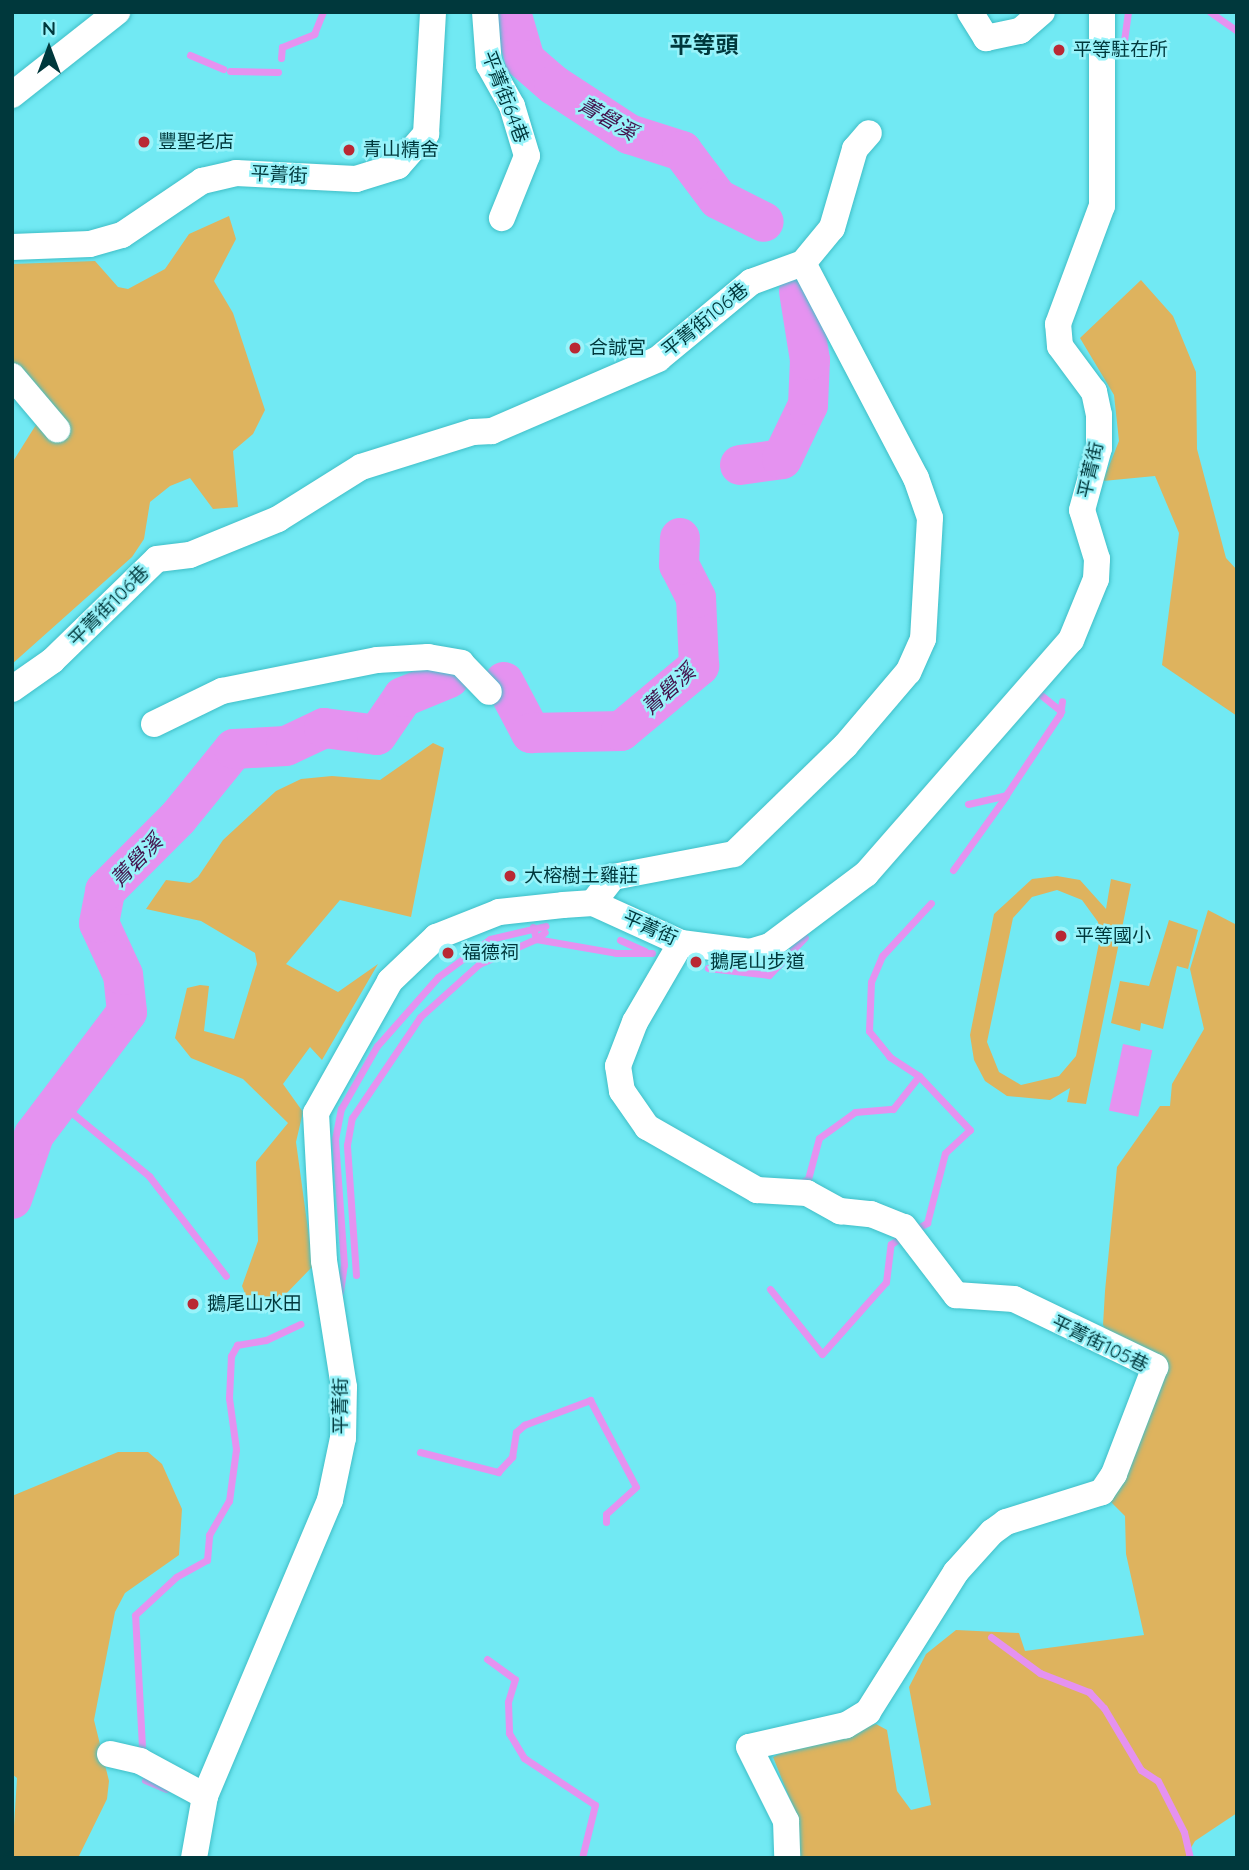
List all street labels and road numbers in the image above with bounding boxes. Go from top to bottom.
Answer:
street label: 平菁街64巷 [477,48,533,146]
street label: 平菁街 [250,162,308,188]
street label: 平菁街106巷 [657,278,753,362]
street label: 平菁街 [1073,440,1109,500]
street label: 平菁街106巷 [64,561,154,651]
street label: 平菁街 [619,906,681,950]
street label: 平菁街105巷 [1048,1311,1152,1377]
street label: 平菁街 [330,1378,352,1434]

